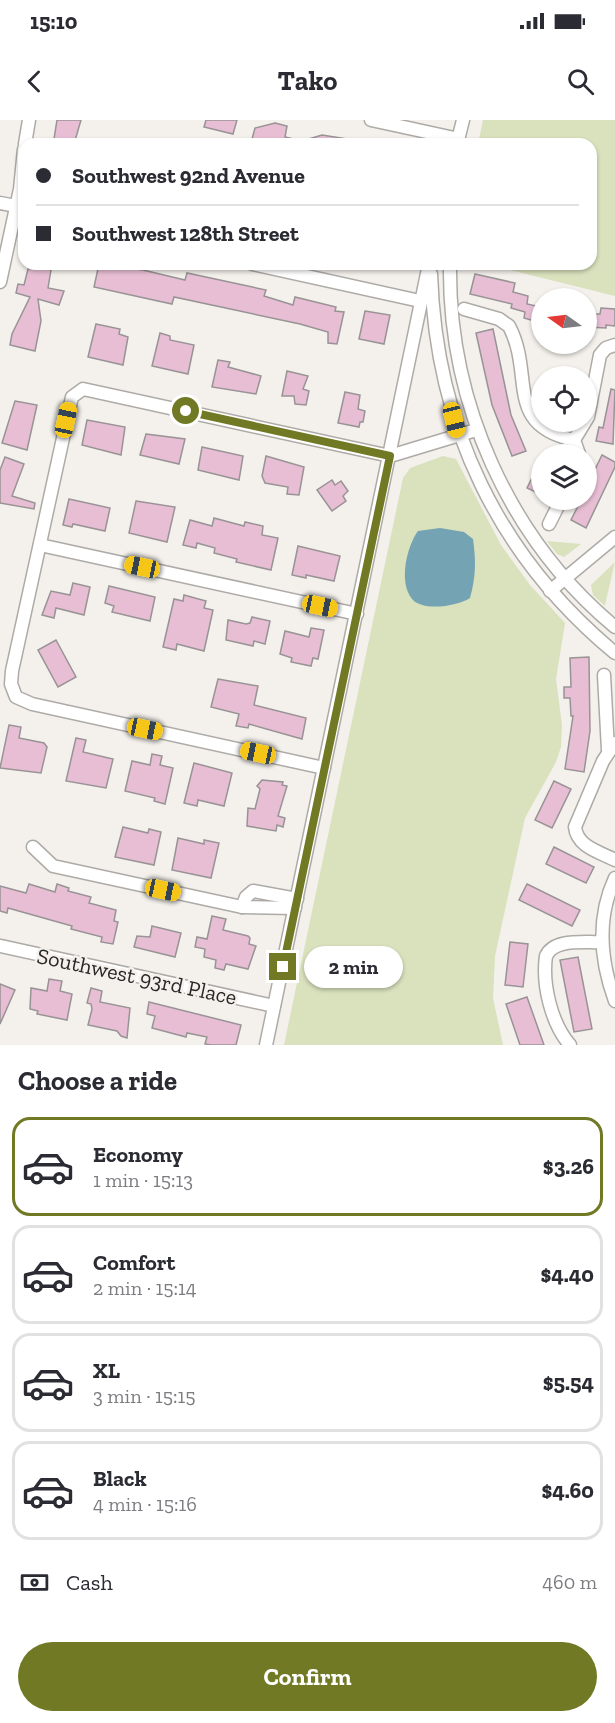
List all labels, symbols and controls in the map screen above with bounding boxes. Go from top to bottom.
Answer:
text: 15:10 [30,8,77,35]
icon: back [18,65,51,98]
text: Tako [278,65,337,97]
icon: search [564,65,597,98]
text: Southwest 92nd Avenue [72,162,305,189]
text: Southwest 128th Street [72,220,299,247]
north arrow [531,288,597,354]
map controls [531,288,597,510]
button: locate [531,366,597,432]
route start [172,397,199,424]
car [441,400,467,440]
car [53,401,79,439]
button: layers [531,444,597,510]
car [123,554,161,580]
car [301,593,339,619]
car [126,716,164,742]
car [239,740,277,766]
car [144,877,182,903]
street label: Southwest 93rd Place [35,942,239,1011]
callout: 2 min [304,946,403,988]
route end [269,953,296,980]
text: 2 min [329,955,378,979]
text: Choose a ride [18,1065,177,1097]
icon: car [21,1140,75,1194]
text: Economy [93,1141,183,1168]
text: $3.26 [543,1153,594,1180]
text: 1 min · 15:13 [93,1168,193,1192]
icon: car [21,1248,75,1302]
text: Comfort [93,1249,175,1276]
text: $4.40 [540,1261,594,1288]
text: 2 min · 15:14 [93,1276,197,1300]
icon: car [21,1356,75,1410]
text: XL [93,1357,120,1384]
text: $5.54 [543,1369,594,1396]
text: 3 min · 15:15 [93,1384,195,1408]
icon: car [21,1464,75,1518]
text: Black [93,1465,147,1492]
text: $4.60 [541,1477,594,1504]
text: 4 min · 15:16 [93,1492,197,1516]
icon: cash [18,1566,51,1599]
text: Cash [66,1569,113,1596]
text: 460 m [542,1570,597,1594]
button: Confirm [18,1642,597,1711]

